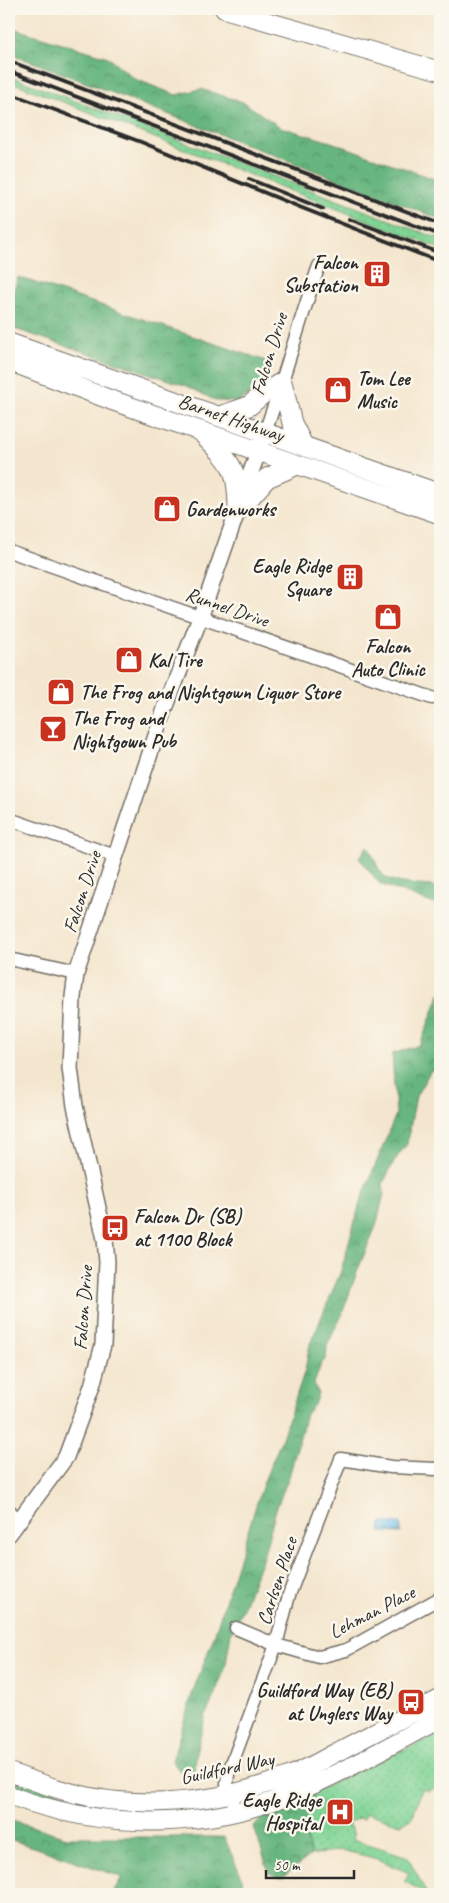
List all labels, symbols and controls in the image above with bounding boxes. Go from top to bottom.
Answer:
place label: Falcon Substation [284,250,360,298]
building icon: Falcon Substation [362,259,392,289]
street label: Falcon Drive [245,309,294,398]
place label: Tom Lee Music [357,366,411,414]
shop icon: Tom Lee Music [323,375,353,405]
street label: Barnet Highway [175,388,289,448]
shop icon: Gardenworks [152,494,182,524]
place label: Gardenworks [186,497,277,522]
place label: Eagle Ridge Square [252,554,333,602]
building icon: Eagle Ridge Square [335,562,365,592]
street label: Runnel Drive [182,581,273,633]
shop icon: Falcon Auto Clinic [373,602,403,632]
place label: Falcon Auto Clinic [351,634,426,682]
shop icon: Kal Tire [114,645,144,675]
place label: Kal Tire [148,648,203,673]
shop icon: The Frog and Nightgown Liquor Store [46,677,76,707]
place label: The Frog and Nightgown Liquor Store [80,680,342,705]
place label: The Frog and Nightgown Pub [72,706,178,754]
bar icon: The Frog and Nightgown Pub [38,714,68,744]
street label: Falcon Drive [57,847,107,936]
place label: Falcon Dr (SB) at 1100 Block [134,1204,243,1252]
bus stop icon: Falcon Dr (SB) at 1100 Block [100,1213,130,1243]
street label: Falcon Drive [68,1264,99,1351]
street label: Carlsen Place [251,1533,303,1628]
street label: Lehman Place [325,1579,420,1644]
place label: Guildford Way (EB) at Ungless Way [257,1678,394,1726]
bus stop icon: Guildford Way (EB) at Ungless Way [396,1687,426,1717]
street label: Guildford Way [178,1745,278,1790]
place label: Eagle Ridge Hospital [242,1788,325,1836]
hospital icon: Eagle Ridge Hospital [325,1797,355,1827]
scale bar [266,1848,354,1880]
text: 50 m [274,1856,301,1875]

